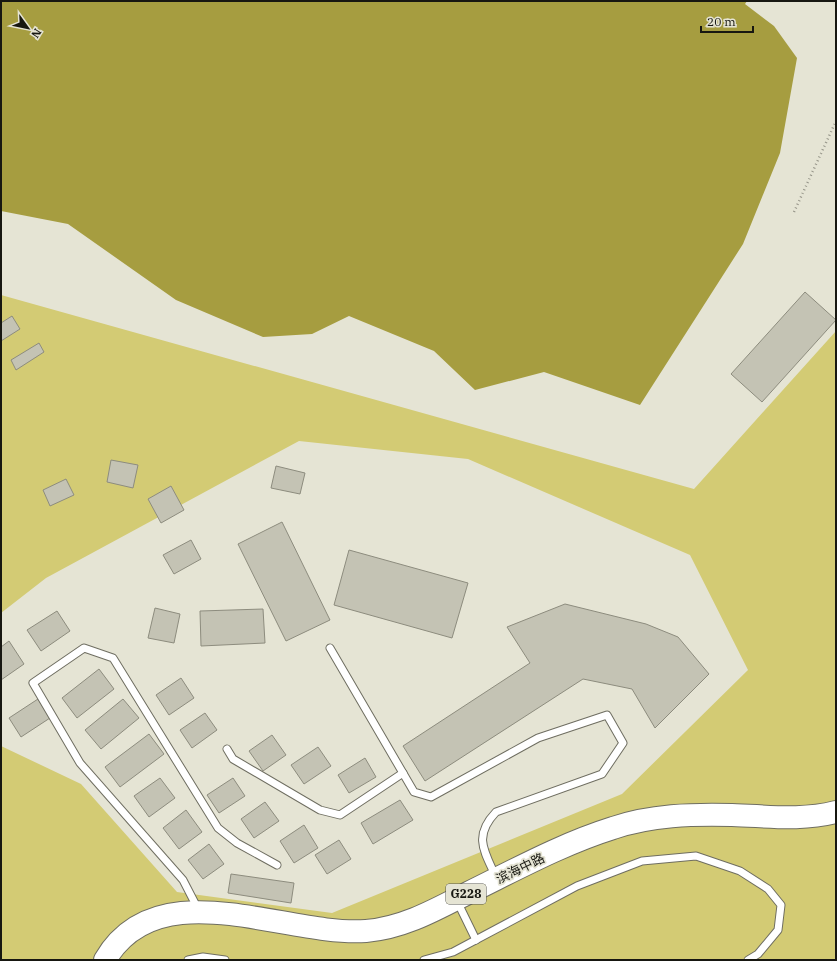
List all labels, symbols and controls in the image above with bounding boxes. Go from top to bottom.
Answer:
north arrow [8,8,48,48]
scale bar [701,8,753,34]
text: 20 m [707,14,736,29]
text: N [28,26,45,41]
street label: 滨海中路 [493,849,547,887]
road number: G228 [446,884,486,904]

